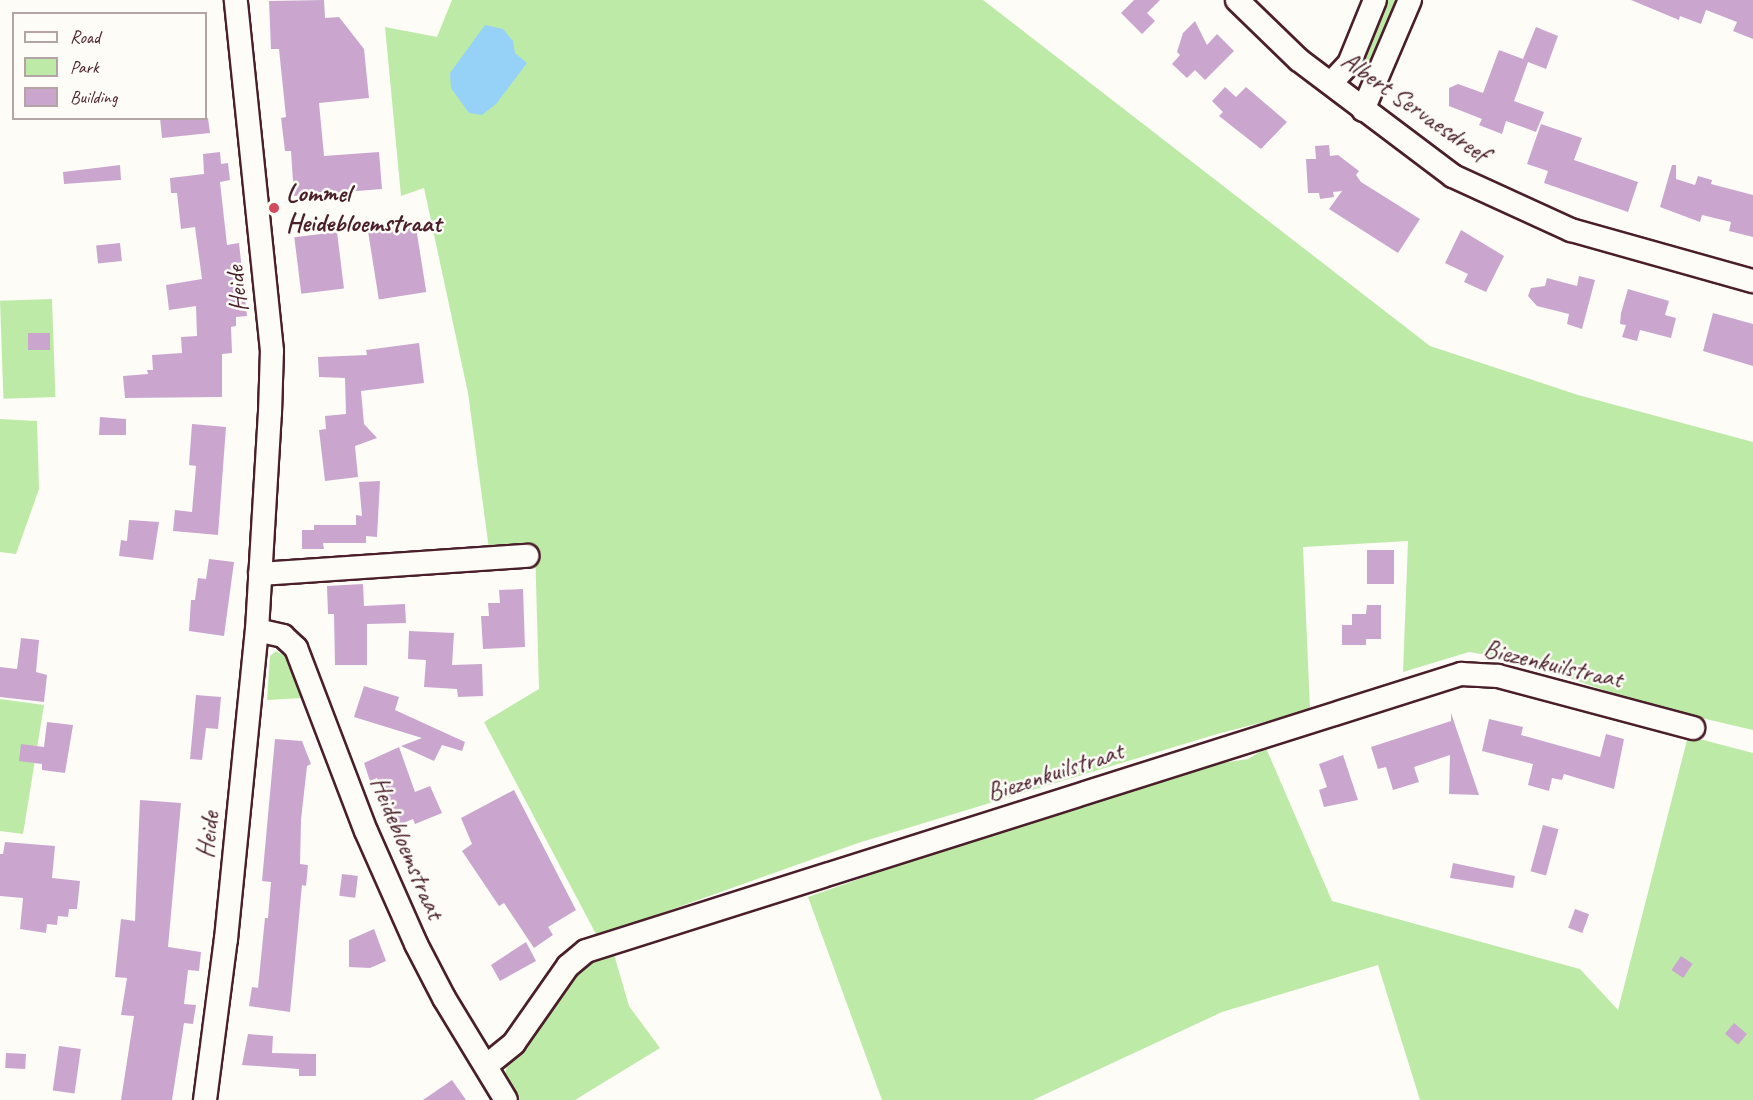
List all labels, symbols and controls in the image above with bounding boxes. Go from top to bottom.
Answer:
legend [12,12,207,120]
text: Road [70,26,100,48]
street label: Albert Servaesdreef [1336,45,1494,169]
text: Park [70,56,99,78]
text: Building [70,86,117,108]
place label: Lommel Heidebloemstraat [286,177,441,238]
marker: Lommel Heidebloemstraat [267,201,281,215]
street label: Heide [219,264,255,314]
street label: Biezenkuilstraat [1481,633,1625,695]
street label: Biezenkuilstraat [983,735,1127,809]
street label: Heidebloemstraat [363,772,451,924]
street label: Heide [190,810,226,860]

